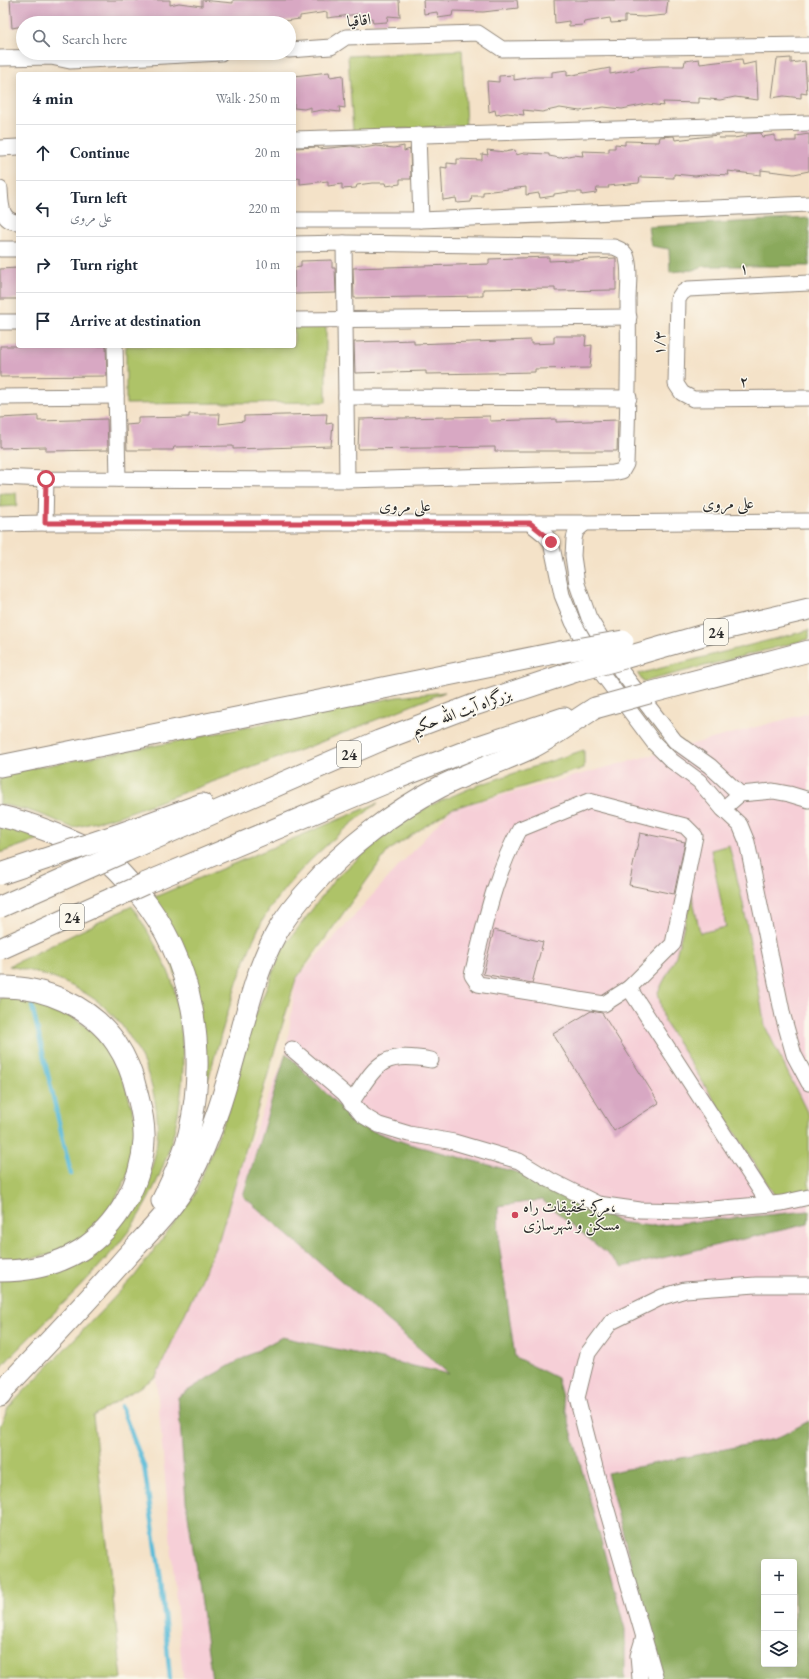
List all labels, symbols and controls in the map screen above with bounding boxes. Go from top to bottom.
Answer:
street label: اقاقیا [346,8,372,32]
search box [16,16,296,60]
icon: search [30,27,52,49]
text: Search here [62,29,127,48]
text: 4 min [32,87,73,109]
text: Walk · 250 m [216,90,280,107]
icon: ahead [32,142,54,164]
text: Continue [70,143,130,162]
text: 20 m [255,144,280,161]
text: Turn left [70,188,127,207]
icon: left [32,198,54,220]
text: 220 m [249,200,280,217]
text: علی مروی [70,209,112,226]
icon: right [32,254,54,276]
text: Turn right [70,255,138,274]
text: 10 m [255,256,280,273]
street label: ۱ [739,257,749,279]
icon: arrive [32,310,54,332]
text: Arrive at destination [70,311,201,330]
street label: ۱/۳ [648,330,670,356]
street label: ۲ [739,370,749,392]
route start [37,470,55,488]
street label: علی مروی [702,492,754,515]
street label: علی مروی [379,495,431,517]
route end [542,533,560,551]
road number: 24 [704,619,728,645]
street label: بزرگراه آیت الله حکیم [407,681,516,745]
road number: 24 [337,741,361,767]
road number: 24 [60,904,84,930]
place label: مرکز تحقیقات راه، مسکن و شهرسازی [523,1196,620,1236]
marker: مرکز تحقیقات راه، مسکن و شهرسازی [510,1210,520,1220]
map controls [761,1559,797,1667]
button: + [761,1559,797,1595]
button: − [761,1595,797,1631]
button: layers [761,1631,797,1667]

